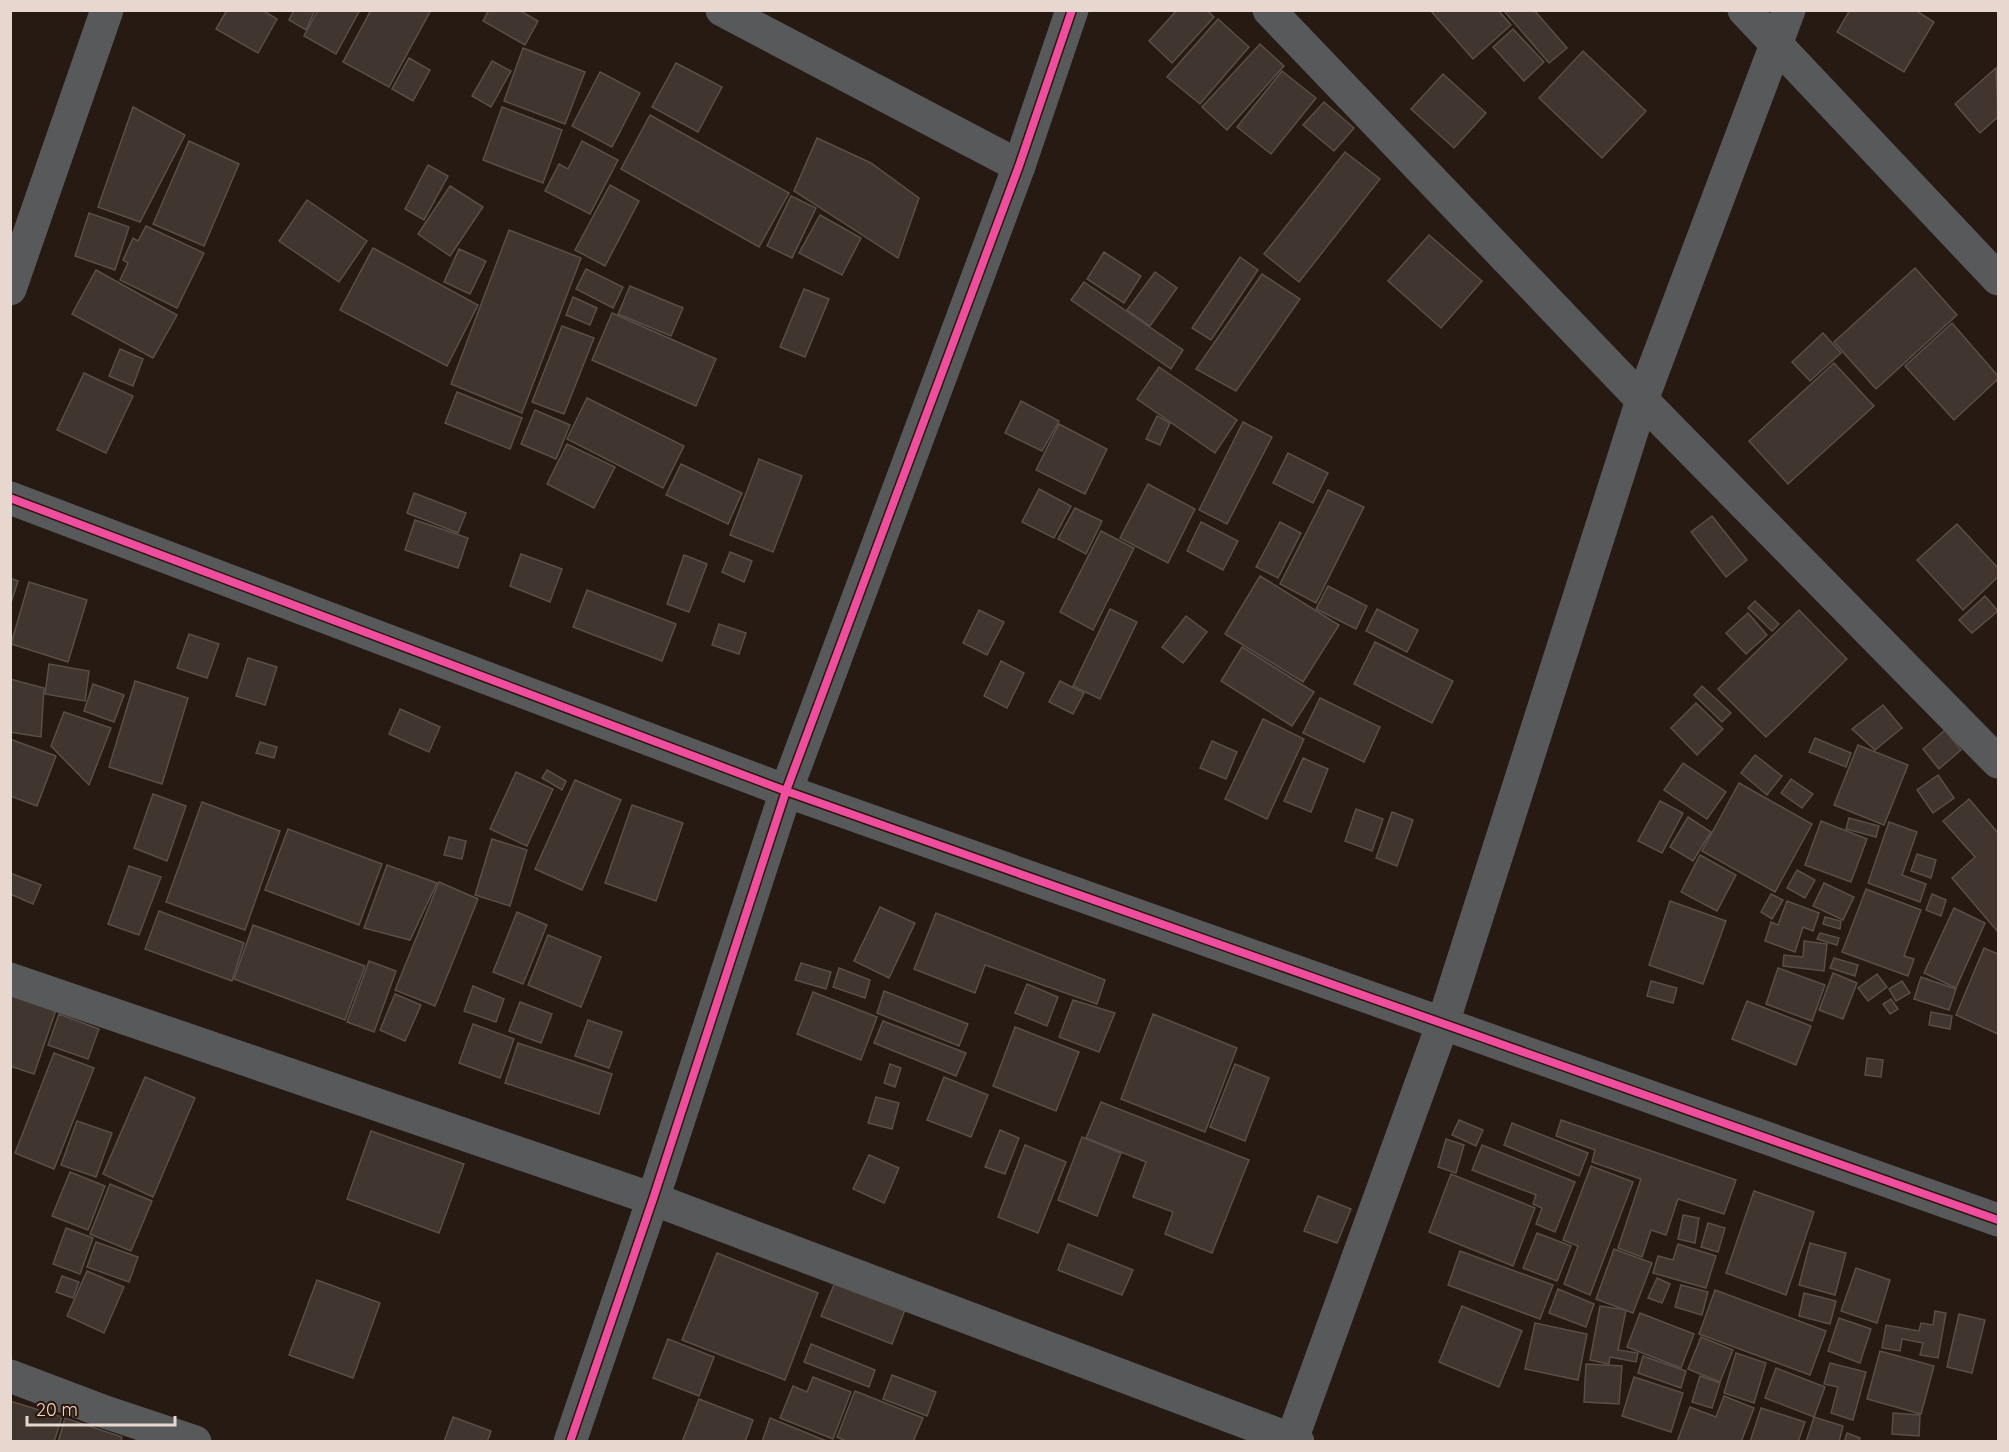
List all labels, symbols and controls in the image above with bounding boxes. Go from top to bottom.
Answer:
scale bar [27,1389,176,1427]
text: 20 m [36,1398,78,1421]

